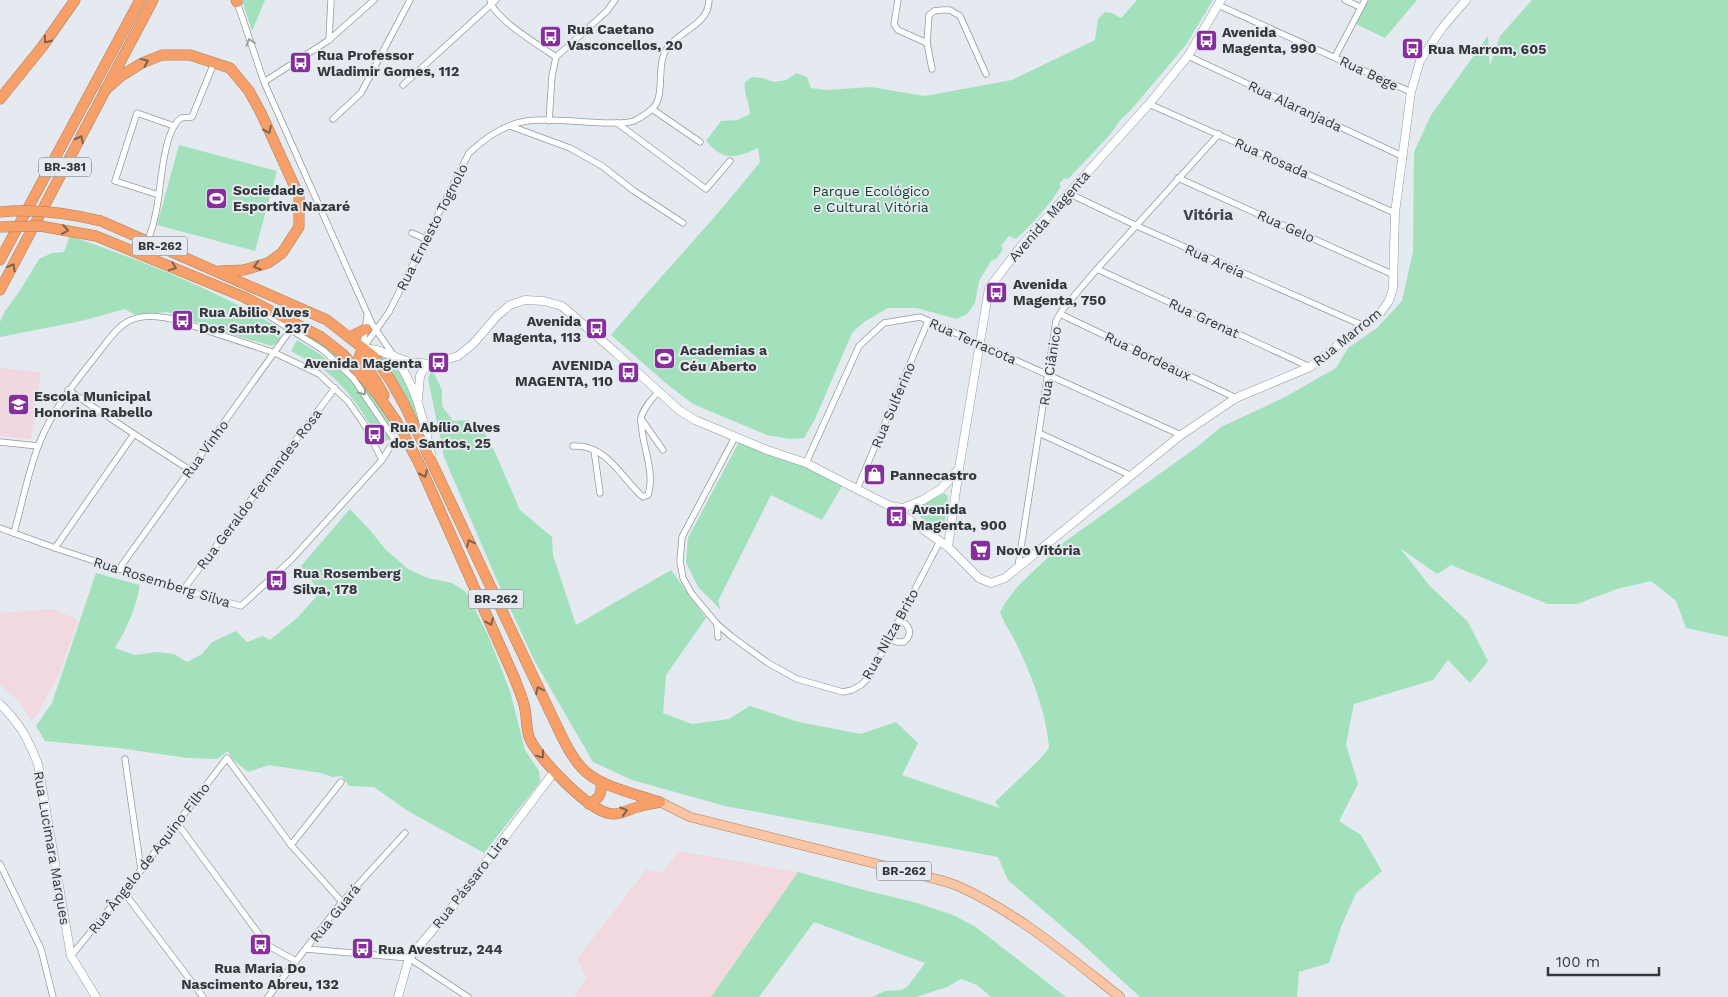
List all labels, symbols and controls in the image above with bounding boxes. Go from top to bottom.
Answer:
place label: Rua Caetano Vasconcellos, 20 [567,21,683,53]
place label: Avenida Magenta, 990 [1222,24,1316,56]
bus stop icon: Rua Caetano Vasconcellos, 20 [539,25,563,49]
bus stop icon: Avenida Magenta, 990 [1194,28,1218,52]
one-way arrow [44,34,53,44]
bus stop icon: Rua Marrom, 605 [1400,37,1424,61]
one-way arrow [246,39,256,47]
place label: Rua Marrom, 605 [1428,41,1546,57]
place label: Rua Professor Wladimir Gomes, 112 [317,47,459,79]
bus stop icon: Rua Professor Wladimir Gomes, 112 [289,51,313,75]
street label: Rua Bege [1337,52,1401,94]
one-way arrow [140,58,149,69]
street label: Rua Alaranjada [1246,77,1344,135]
one-way arrow [262,125,273,134]
street label: Rua Rosada [1232,134,1312,182]
one-way arrow [74,135,84,144]
road number: BR-381 [39,158,91,176]
street label: Rua Ernesto Tognolo [393,161,471,293]
street label: Avenida Magenta [1005,167,1093,265]
place label: Sociedade Esportiva Nazaré [233,182,350,214]
park label: Parque Ecológico e Cultural Vitória [812,183,930,215]
sports icon: Sociedade Esportiva Nazaré [205,186,229,210]
district label: Vitória [1183,206,1233,224]
street label: Rua Gelo [1255,206,1317,246]
one-way arrow [61,224,70,234]
road number: BR-262 [132,237,188,256]
street label: Rua Areia [1182,241,1248,281]
one-way arrow [253,260,262,271]
one-way arrow [169,261,177,271]
one-way arrow [6,264,16,273]
place label: Avenida Magenta, 750 [1013,276,1106,308]
bus stop icon: Avenida Magenta, 750 [985,280,1009,304]
street label: Rua Grenat [1166,295,1242,341]
place label: Rua Abilio Alves Dos Santos, 237 [199,304,310,336]
street label: Rua Marrom [1310,305,1384,369]
bus stop icon: Rua Abilio Alves Dos Santos, 237 [171,308,195,332]
place label: Avenida Magenta, 113 [493,313,582,345]
street label: Rua Terracota [927,315,1019,367]
bus stop icon: Avenida Magenta, 113 [585,317,609,341]
street label: Rua Ciânico [1036,325,1064,407]
street label: Rua Bordeaux [1102,328,1194,384]
place label: Academias a Céu Aberto [680,342,768,374]
sports icon: Academias a Céu Aberto [652,346,676,370]
bus stop icon: Avenida Magenta [426,351,450,375]
place label: Avenida Magenta [304,355,423,371]
place label: AVENIDA MAGENTA, 110 [515,357,614,389]
street label: Rua Sulferino [868,360,918,450]
bus stop icon: AVENIDA MAGENTA, 110 [617,361,641,385]
one-way arrow [357,386,366,396]
place label: Escola Municipal Honorina Rabello [34,388,153,420]
school or university icon: Escola Municipal Honorina Rabello [6,392,30,416]
street label: Rua Geraldo Fernandes Rosa [193,406,325,572]
street label: Rua Vinho [178,417,232,481]
place label: Rua Abílio Alves dos Santos, 25 [390,419,501,451]
bus stop icon: Rua Abílio Alves dos Santos, 25 [362,423,386,447]
shop icon: Pannecastro [862,463,886,487]
place label: Pannecastro [890,467,977,483]
one-way arrow [417,469,428,478]
place label: Avenida Magenta, 900 [912,501,1007,533]
bus stop icon: Avenida Magenta, 900 [884,505,908,529]
supermarket icon: Novo Vitória [968,538,992,562]
one-way arrow [466,539,477,548]
place label: Novo Vitória [996,542,1082,558]
street label: Rua Rosemberg Silva [92,554,233,611]
place label: Rua Rosemberg Silva, 178 [293,565,401,597]
bus stop icon: Rua Rosemberg Silva, 178 [265,569,289,593]
street label: Rua Nilza Brito [858,586,922,682]
road number: BR-262 [468,590,524,608]
one-way arrow [483,617,494,626]
one-way arrow [535,686,545,695]
one-way arrow [535,749,543,758]
street label: Rua Lucimara Marques [31,770,73,926]
street label: Rua Ângelo de Aquino Filho [85,779,213,937]
one-way arrow [619,807,627,817]
street label: Rua Pássaro Lira [429,832,511,932]
road number: BR-262 [876,861,932,880]
street label: Rua Guará [307,881,363,945]
bus stop icon: Rua Maria Do Nascimento Abreu, 132 [248,933,272,957]
bus stop icon: Rua Avestruz, 244 [350,937,374,961]
place label: Rua Avestruz, 244 [378,941,503,957]
scale bar [1548,944,1659,976]
text: 100 m [1556,953,1600,971]
place label: Rua Maria Do Nascimento Abreu, 132 [181,960,339,992]

